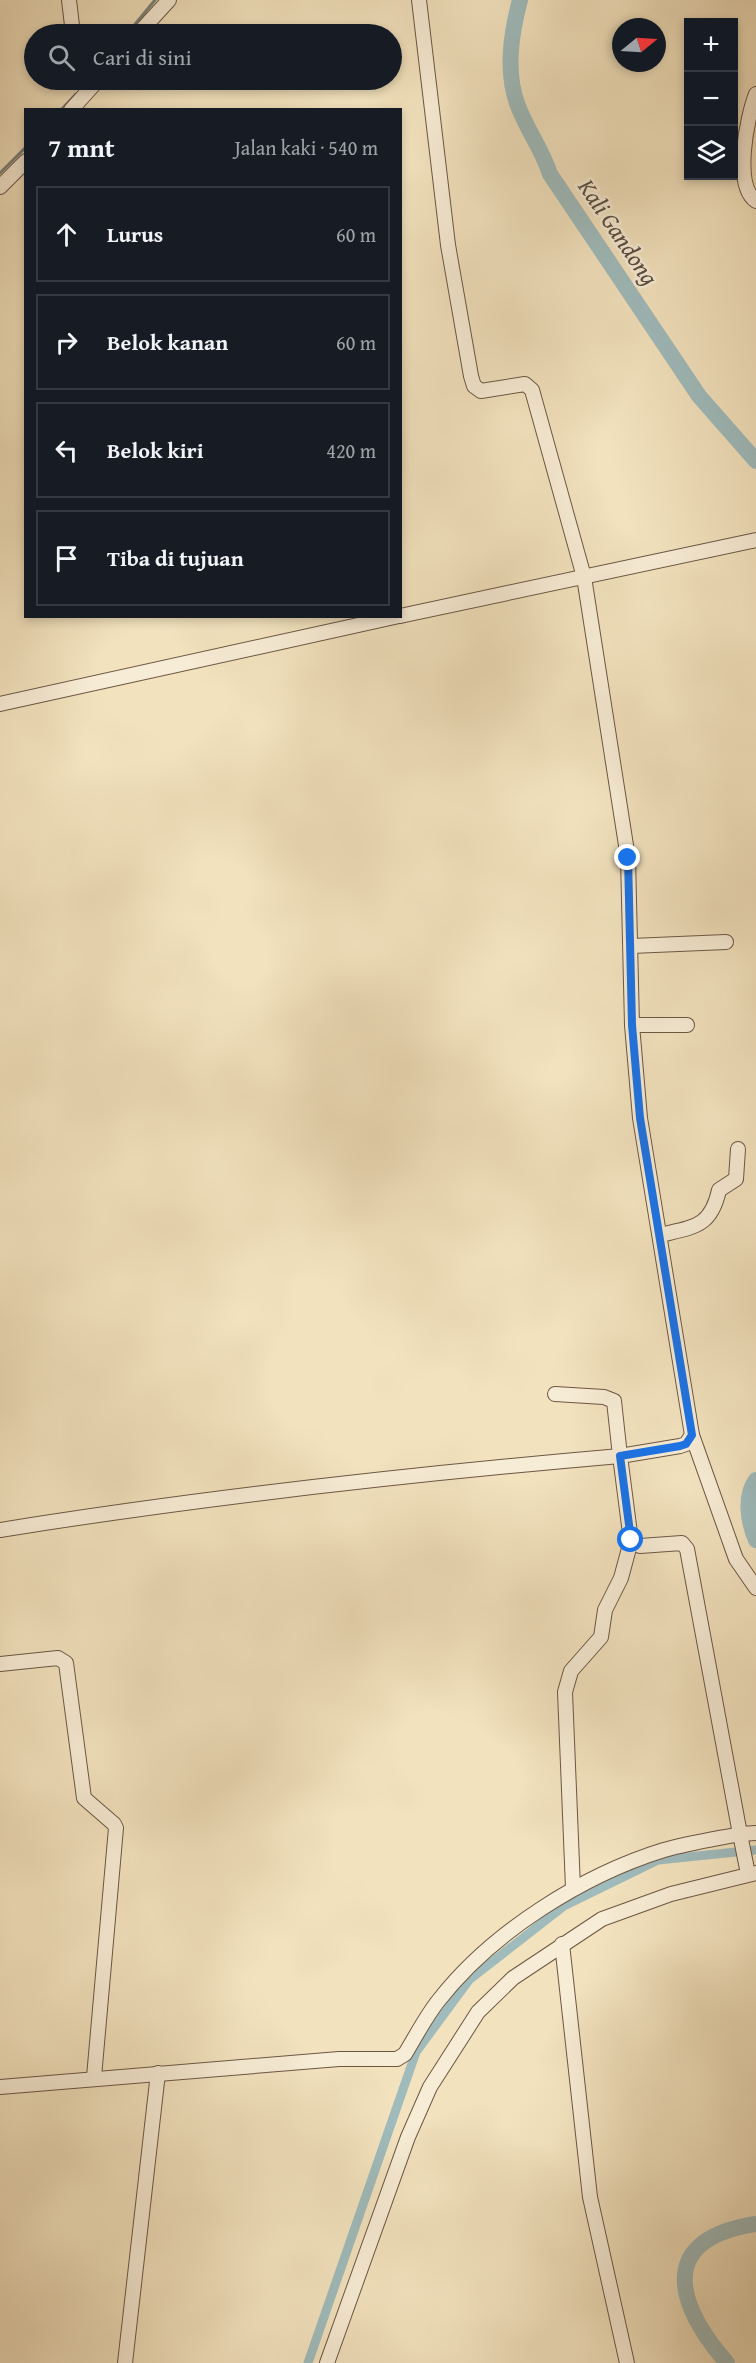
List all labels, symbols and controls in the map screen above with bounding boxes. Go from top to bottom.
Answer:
north arrow [612,18,666,72]
map controls [684,18,738,180]
button: + [684,18,738,72]
search box [24,24,402,90]
icon: search [45,41,78,74]
text: Cari di sini [93,41,192,73]
button: − [684,72,738,126]
button: layers [684,126,738,180]
text: 7 mnt [48,128,115,167]
text: Jalan kaki · 540 m [234,133,378,162]
water label: Kali Gandong [569,171,667,292]
icon: ahead [50,218,83,251]
text: Lurus [107,218,163,250]
text: 60 m [336,220,376,249]
icon: right [50,326,83,359]
text: Belok kanan [107,326,228,358]
text: 60 m [336,328,376,357]
icon: left [50,434,83,467]
text: Belok kiri [107,434,204,466]
text: 420 m [326,436,376,465]
icon: arrive [50,542,83,575]
text: Tiba di tujuan [107,542,244,574]
route end [614,844,640,870]
route start [617,1526,643,1552]

